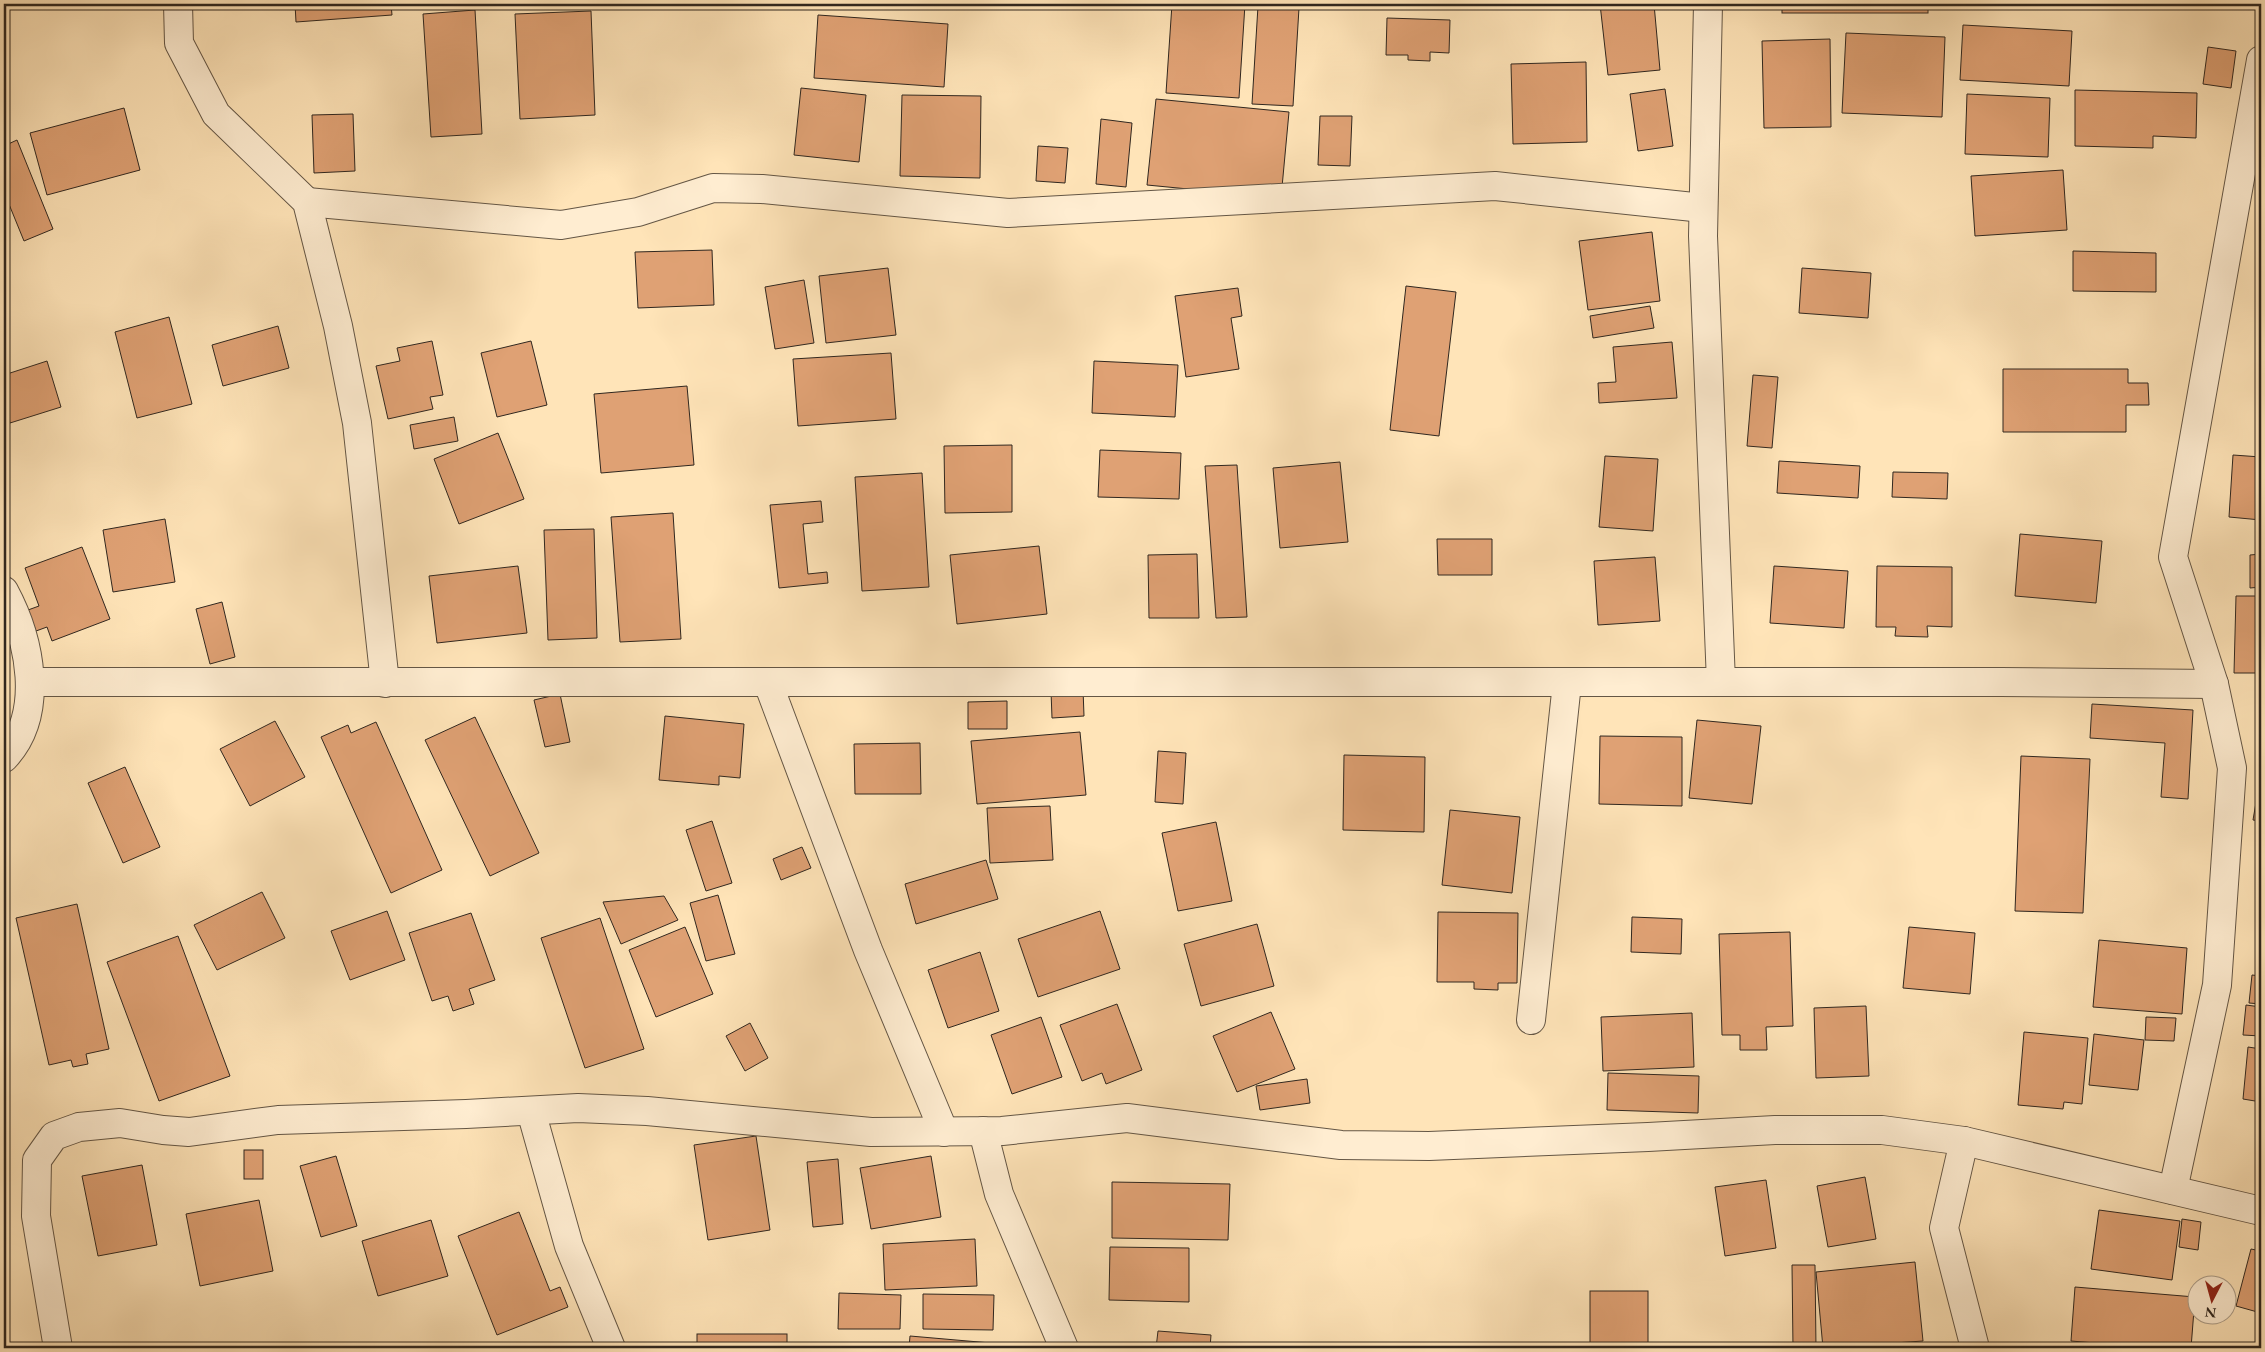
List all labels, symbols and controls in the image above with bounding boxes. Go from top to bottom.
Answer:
north arrow [2188,1274,2238,1324]
text: N [2203,1303,2217,1322]

